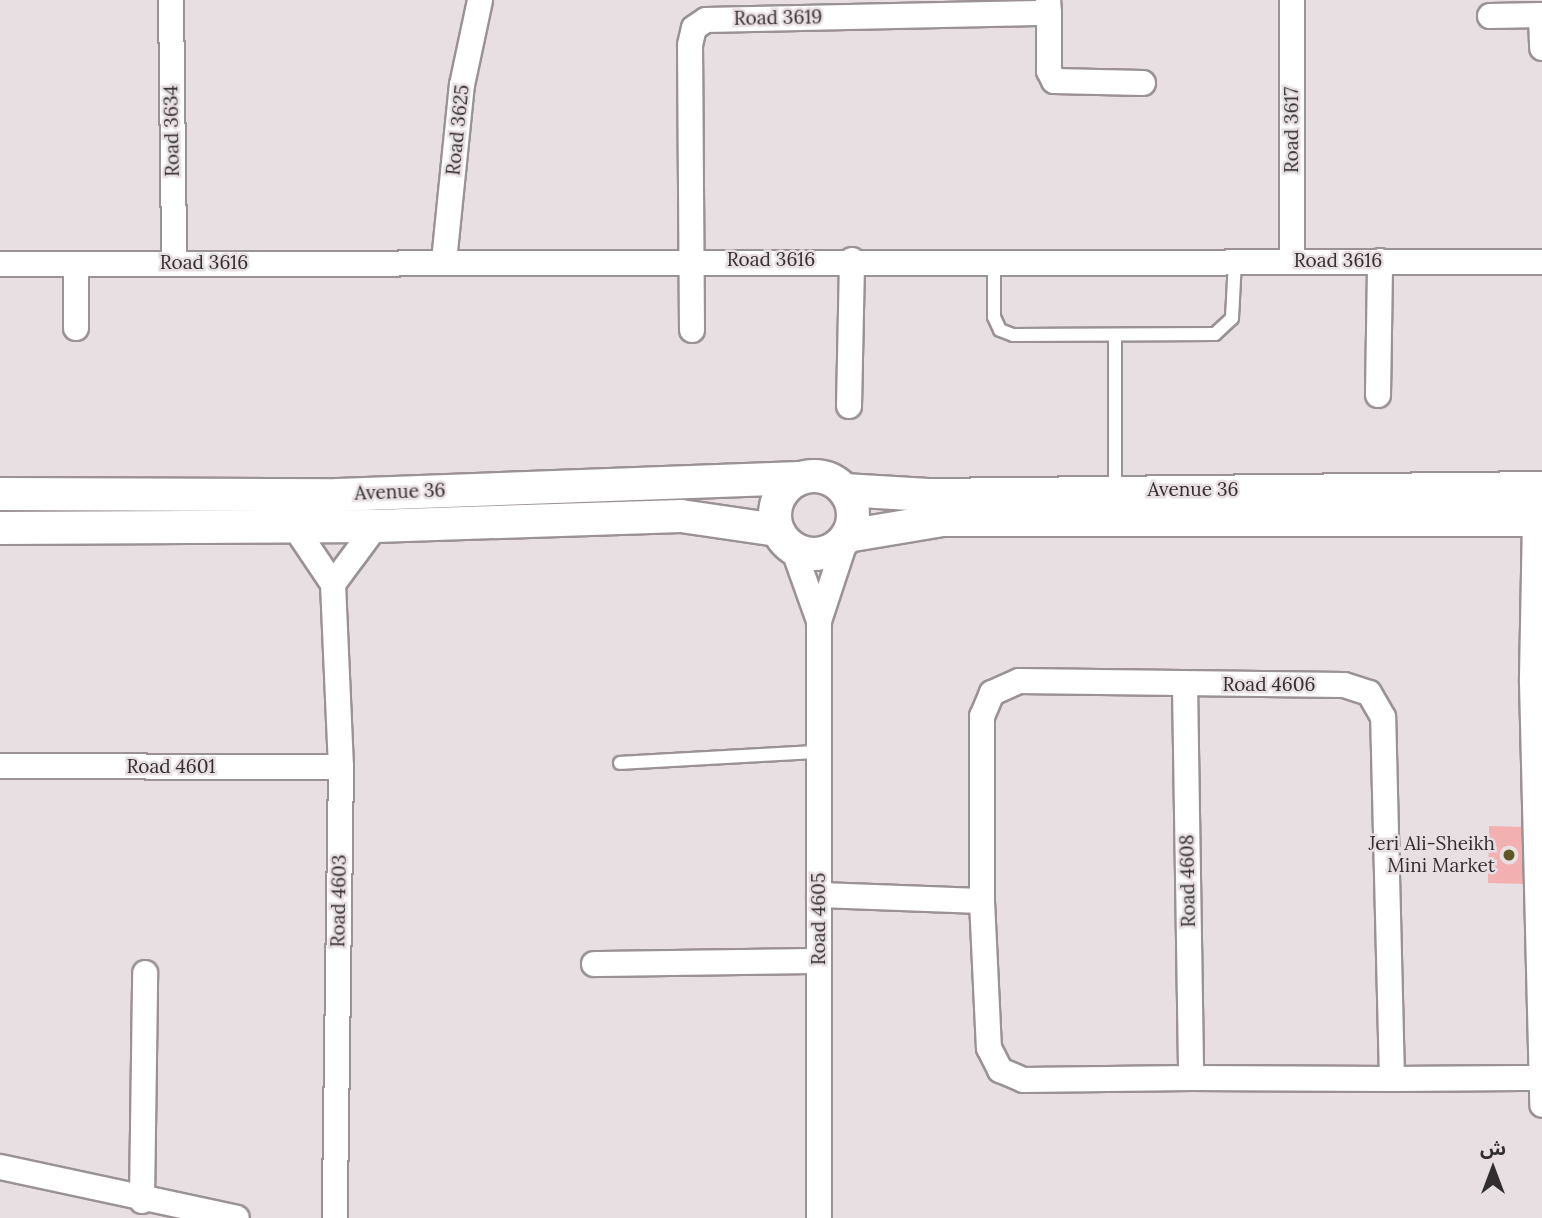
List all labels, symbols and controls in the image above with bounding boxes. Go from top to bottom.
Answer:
street label: Road 3619 [734,6,822,30]
street label: Road 3625 [442,83,474,177]
street label: Road 3634 [160,85,184,177]
street label: Road 3617 [1281,87,1303,173]
street label: Road 3616 [727,249,815,271]
street label: Road 3616 [1294,250,1382,272]
street label: Road 3616 [160,252,248,274]
street label: Avenue 36 [354,479,446,505]
street label: Avenue 36 [1147,479,1239,501]
street label: Road 4606 [1222,674,1316,696]
street label: Road 4601 [126,756,216,778]
place label: Jeri Ali-Sheikh Mini Market [1369,833,1495,877]
street label: Road 4608 [1176,834,1200,928]
marker: Jeri Ali-Sheikh Mini Market [1501,847,1517,863]
street label: Road 4603 [327,854,351,948]
street label: Road 4605 [808,873,830,965]
north arrow [1458,1134,1528,1204]
text: ش [1480,1136,1506,1160]

